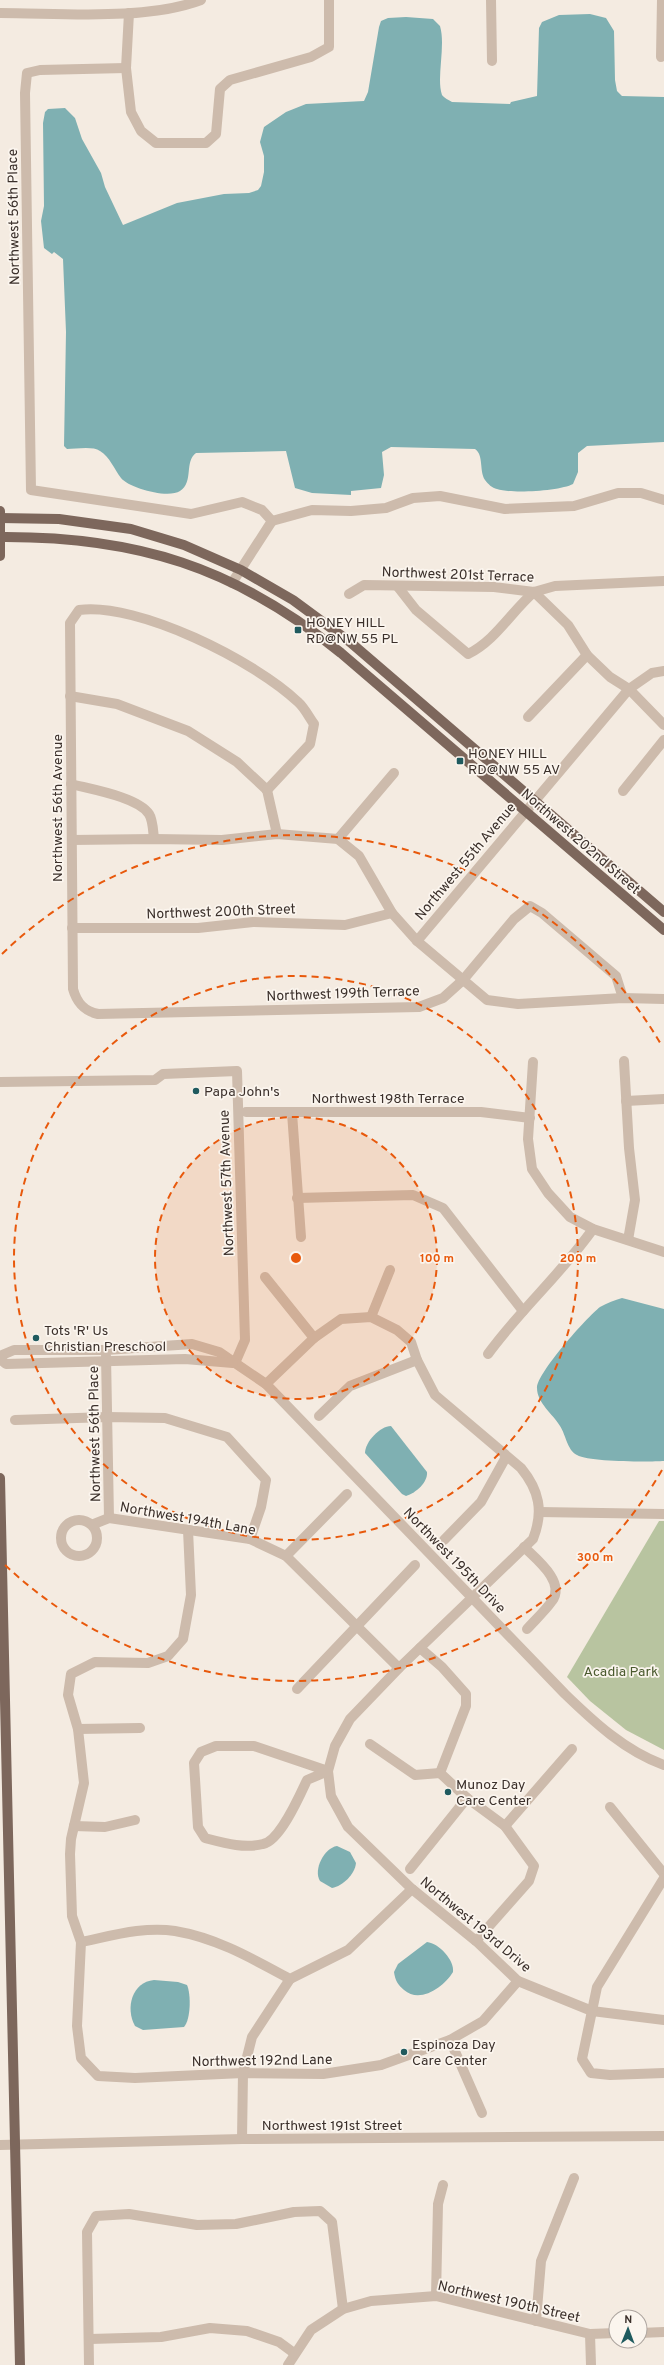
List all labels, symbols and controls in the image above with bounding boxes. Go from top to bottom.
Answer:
street label: Northwest 56th Place [5,149,24,285]
street label: Northwest 201st Terrace [381,564,535,587]
place label: HONEY HILL RD@NW 55 PL [306,615,398,648]
marker: HONEY HILL RD@NW 55 PL [293,625,303,635]
street label: Northwest 56th Avenue [50,734,67,882]
place label: HONEY HILL RD@NW 55 AV [468,746,560,779]
marker: HONEY HILL RD@NW 55 AV [455,756,465,766]
street label: Northwest 202nd Street [517,786,643,898]
street label: Northwest 55th Avenue [412,800,520,924]
street label: Northwest 200th Street [146,901,296,924]
street label: Northwest 199th Terrace [266,983,420,1006]
place label: Papa John's [204,1084,280,1101]
marker: Papa John's [191,1086,201,1096]
street label: Northwest 198th Terrace [311,1091,465,1108]
street label: Northwest 57th Avenue [216,1110,239,1256]
centre of rings [289,1251,303,1265]
text: 100 m [420,1251,454,1267]
text: 200 m [560,1251,596,1267]
place label: Tots 'R' Us Christian Preschool [44,1323,166,1356]
marker: Tots 'R' Us Christian Preschool [31,1333,41,1343]
street label: Northwest 56th Place [86,1366,105,1502]
street label: Northwest 194th Lane [118,1499,257,1540]
street label: Northwest 195th Drive [399,1505,509,1617]
text: 300 m [577,1550,613,1566]
park label: Acadia Park [584,1664,658,1681]
place label: Munoz Day Care Center [456,1777,532,1810]
marker: Munoz Day Care Center [443,1787,453,1797]
street label: Northwest 193rd Drive [416,1874,534,1977]
place label: Espinoza Day Care Center [412,2037,496,2070]
marker: Espinoza Day Care Center [399,2047,409,2057]
street label: Northwest 192nd Lane [192,2052,333,2071]
street label: Northwest 191st Street [262,2118,402,2135]
street label: Northwest 190th Street [436,2278,581,2327]
north arrow [608,2309,648,2349]
text: N [624,2313,632,2327]

